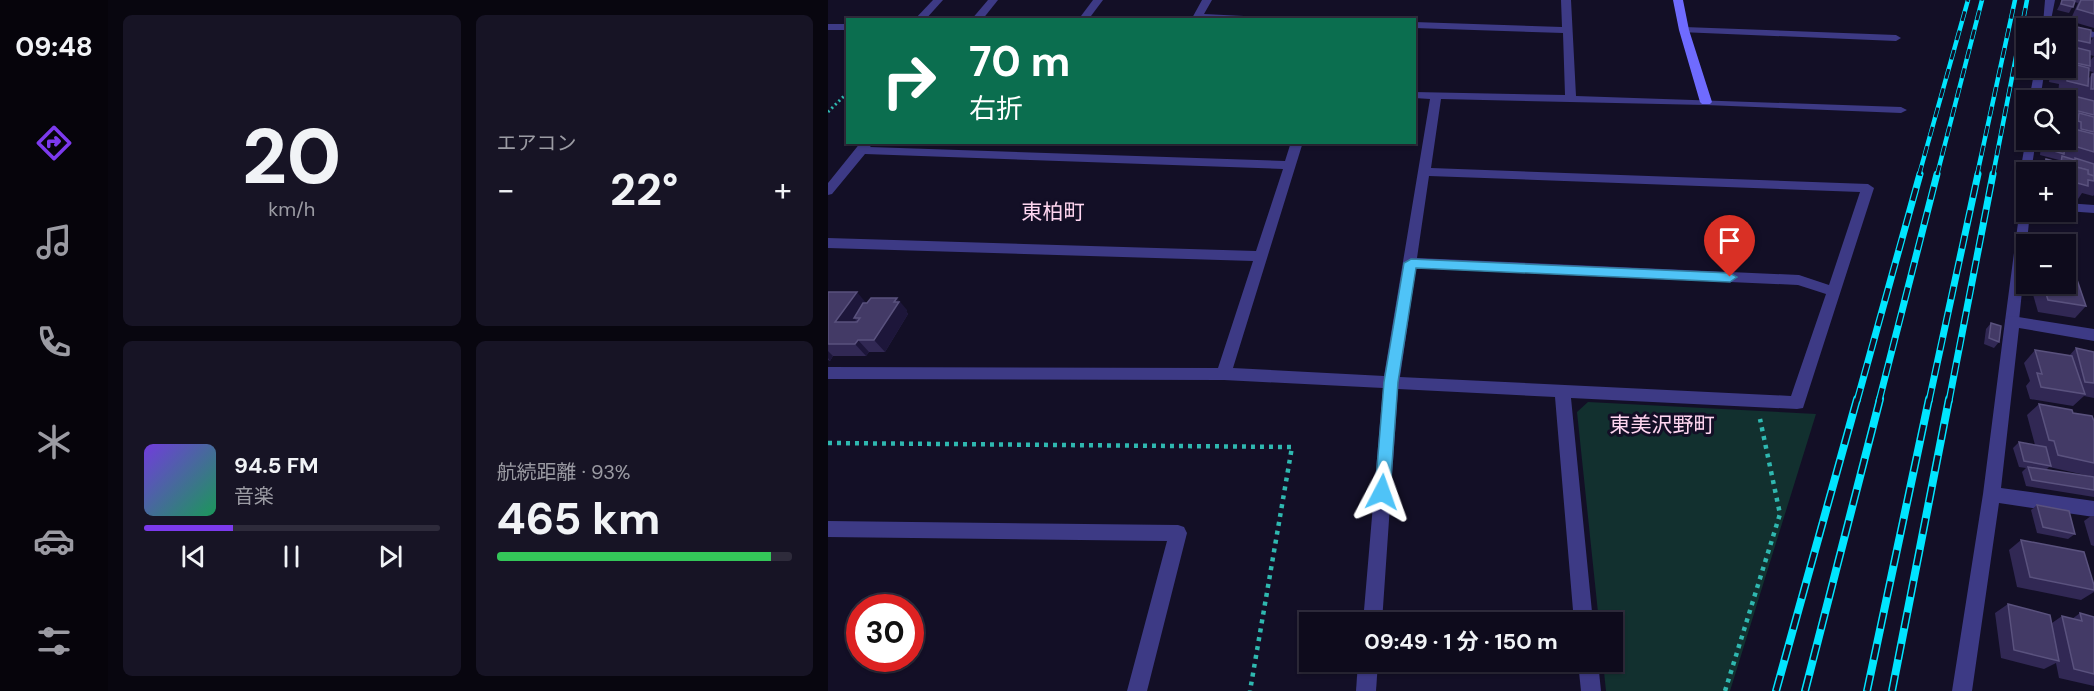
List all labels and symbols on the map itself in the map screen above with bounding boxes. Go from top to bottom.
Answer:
district label: 東柏町 [1022,198,1085,226]
pin [1704,215,1755,277]
district label: 東美沢野町 [1610,411,1715,439]
position arrow [1350,460,1414,524]
speed limit sign: 30 [846,594,924,672]

